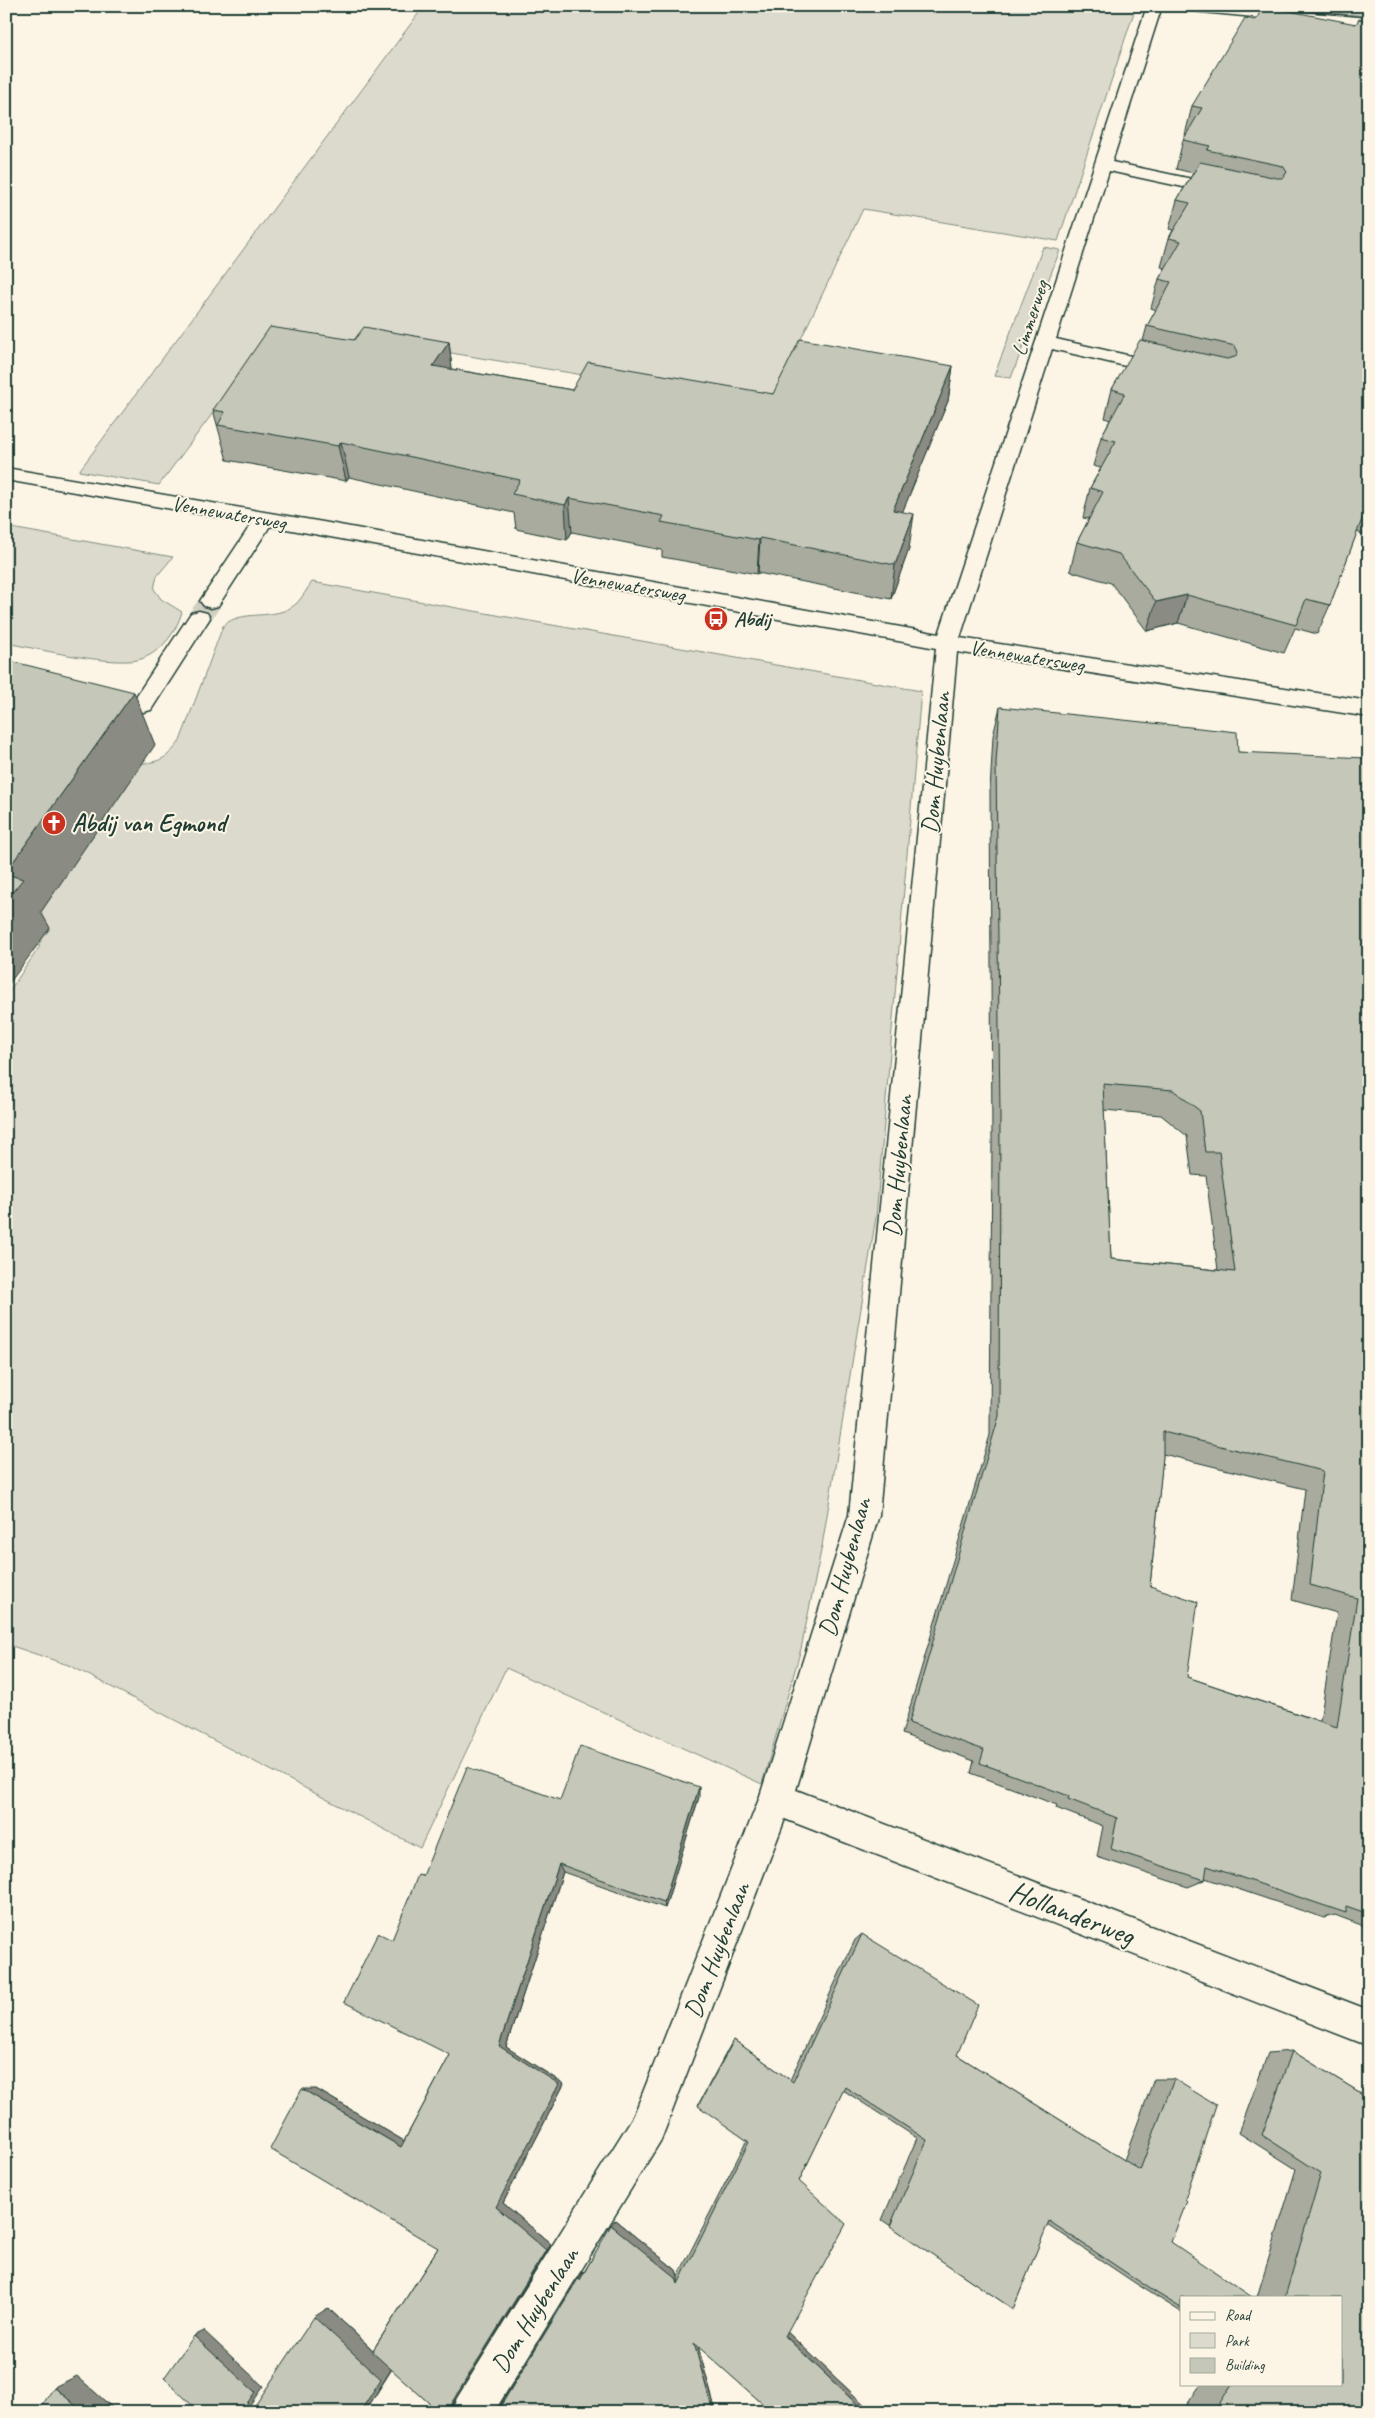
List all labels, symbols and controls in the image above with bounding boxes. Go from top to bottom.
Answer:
street label: Limmerweg [1006,276,1055,359]
street label: Vennewatersweg [170,490,290,536]
street label: Vennewatersweg [569,562,689,608]
bus stop icon: Abdij [703,606,729,632]
place label: Abdij [734,606,774,632]
street label: Vennewatersweg [968,634,1088,678]
street label: Dom Huybenlaan [914,689,958,835]
place label: Abdij van Egmond [72,807,229,839]
church icon: Abdij van Egmond [41,810,67,836]
street label: Dom Huybenlaan [876,1092,920,1238]
street label: Dom Huybenlaan [811,1493,879,1640]
street label: Hollanderweg [1004,1872,1141,1955]
street label: Dom Huybenlaan [677,1876,758,2022]
street label: Dom Huybenlaan [484,2240,587,2379]
legend [1180,2296,1342,2386]
text: Road [1225,2306,1252,2325]
text: Park [1225,2332,1250,2351]
text: Building [1225,2356,1265,2375]

